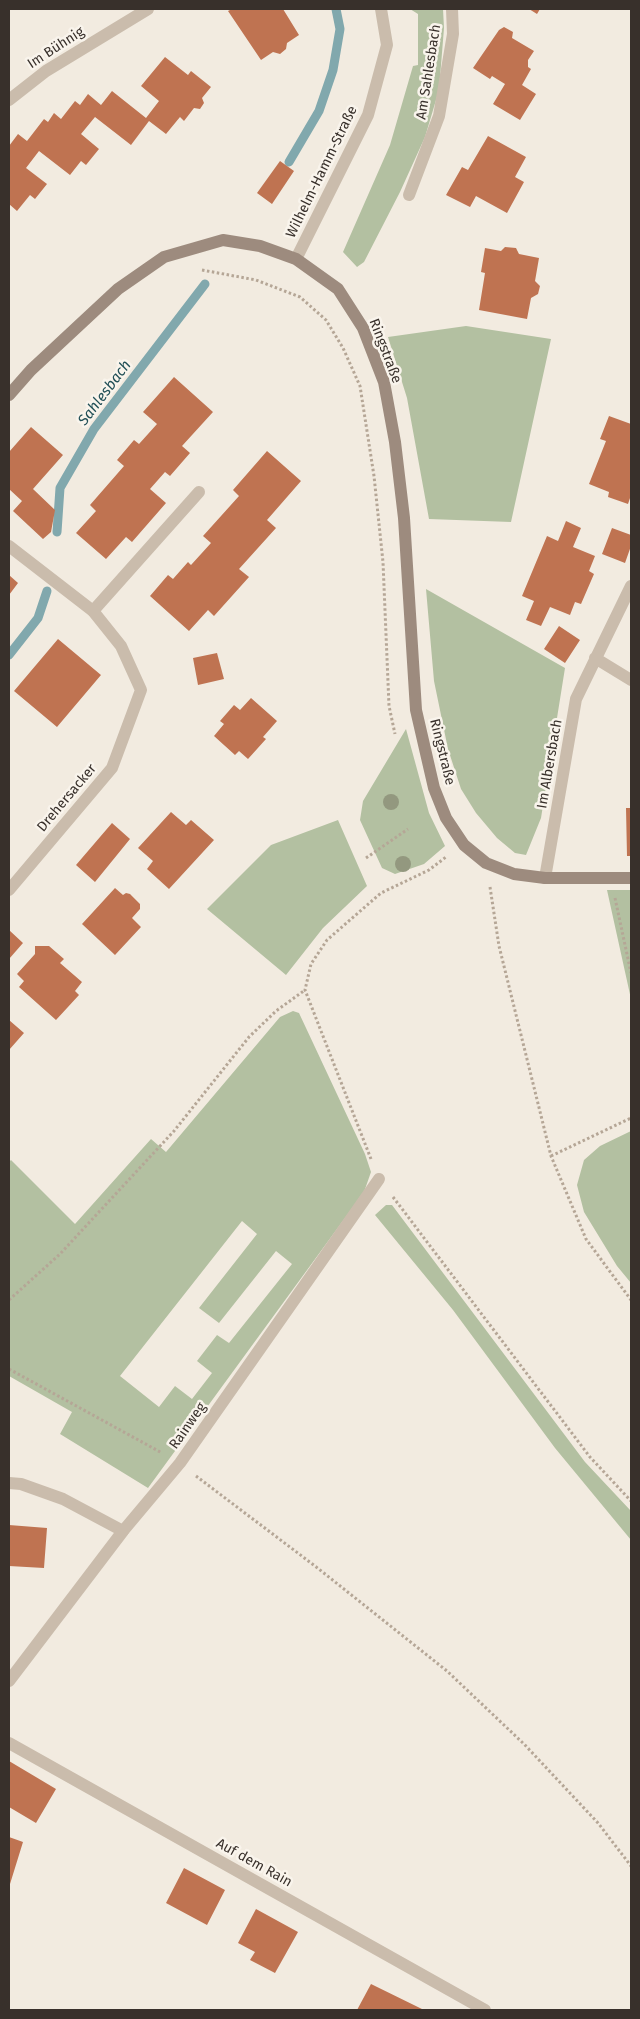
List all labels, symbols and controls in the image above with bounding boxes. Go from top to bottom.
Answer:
street label: Im Bühnig [25,23,87,73]
street label: Am Sahlesbach [413,23,445,121]
street label: Wilhelm-Hamm-Straße [283,103,361,241]
street label: Ringstraße [365,316,405,386]
water label: Sahlesbach [75,357,135,429]
street label: Ringstraße [426,717,458,787]
street label: Im Albersbach [534,718,566,810]
street label: Drehersacker [34,761,100,835]
street label: Rainweg [166,1399,210,1453]
street label: Auf dem Rain [213,1835,295,1891]

